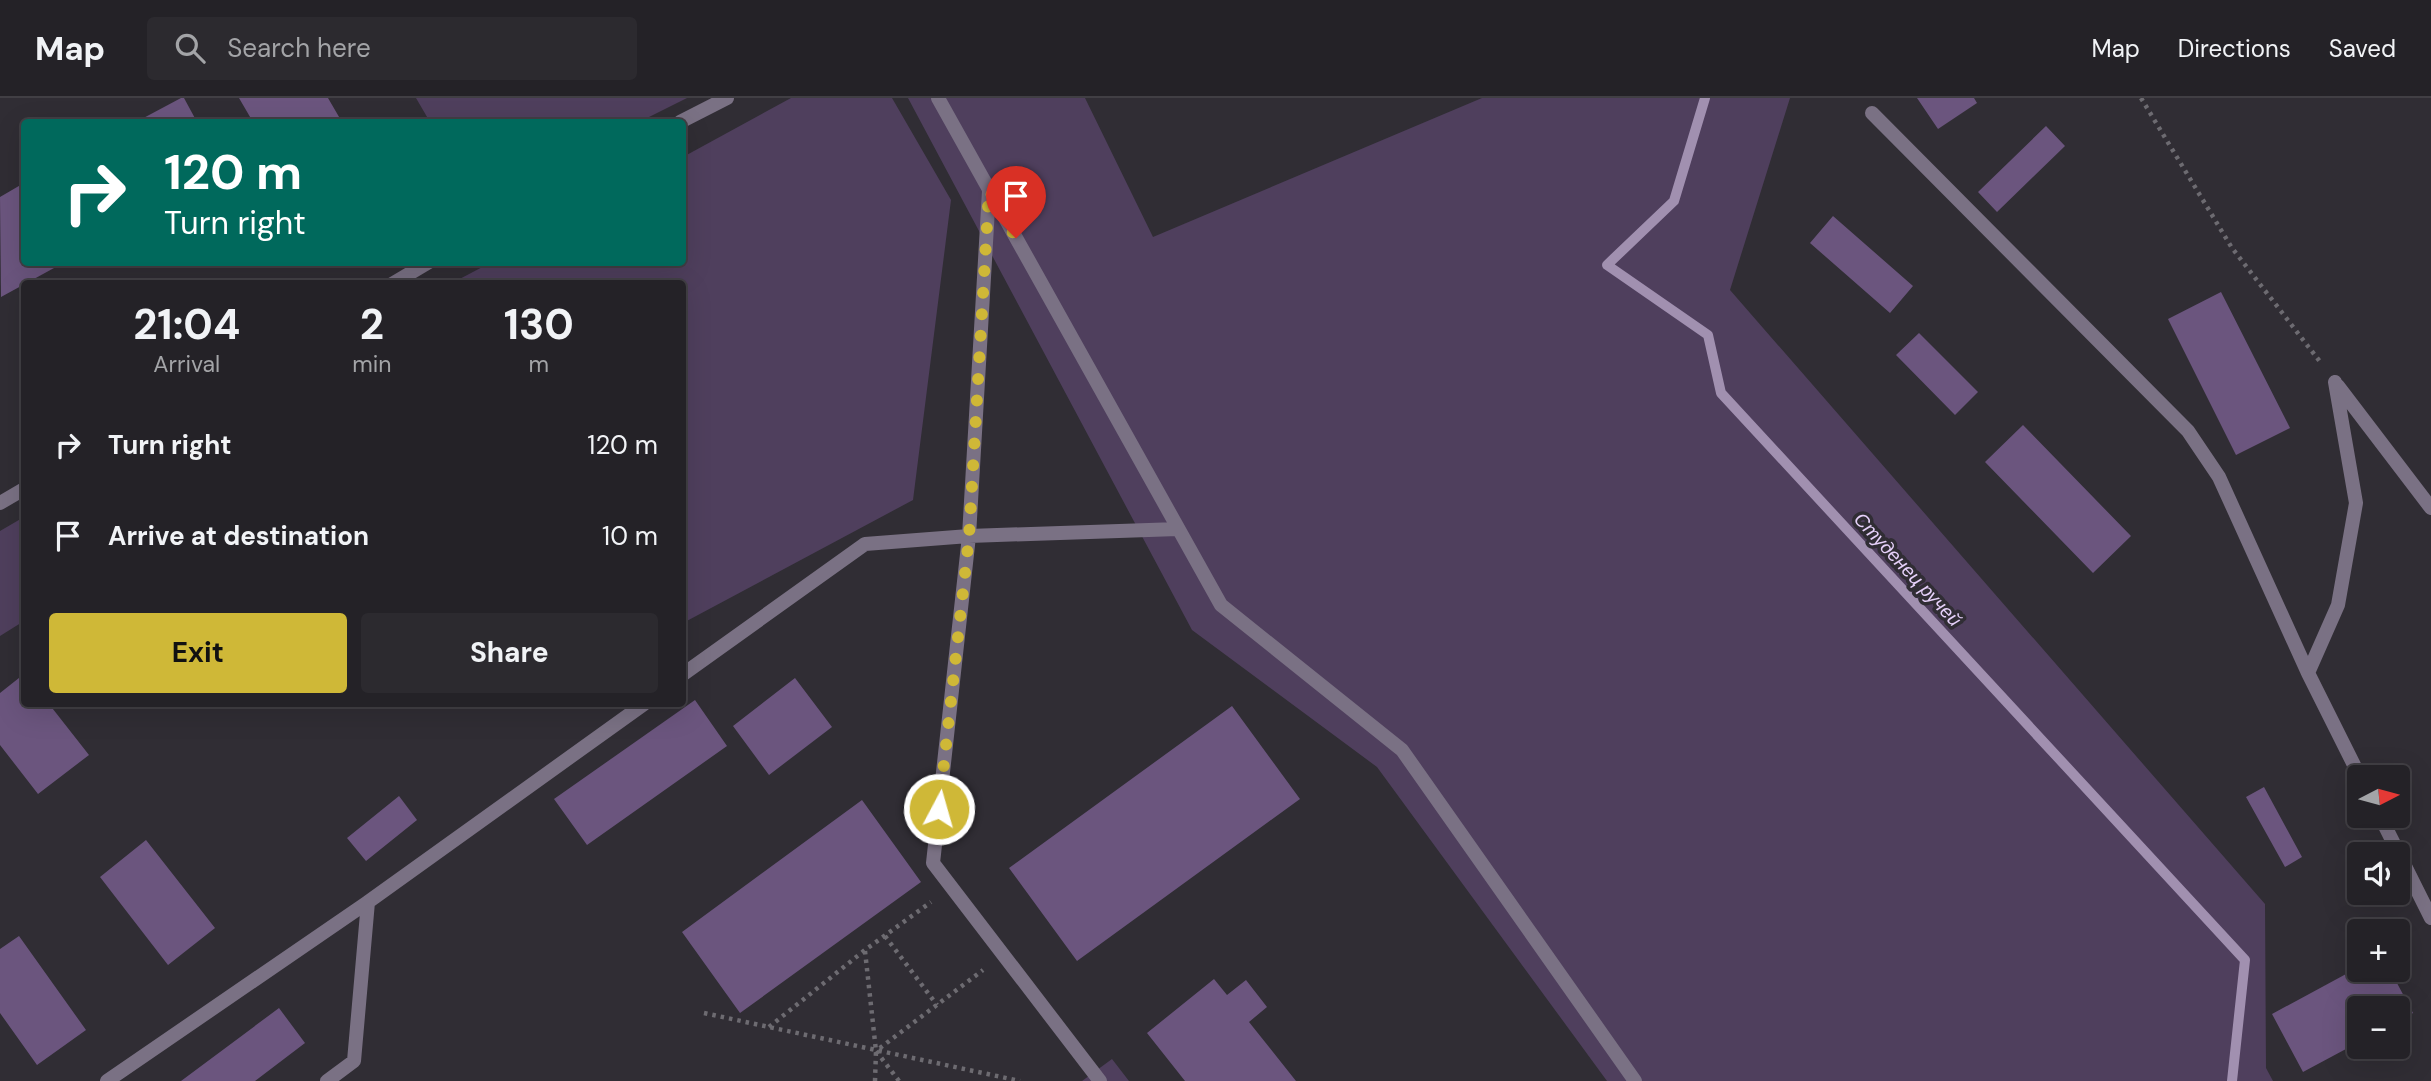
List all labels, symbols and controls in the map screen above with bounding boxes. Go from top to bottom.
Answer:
search box [147,17,637,80]
text: Map [35,27,105,70]
icon: search [171,29,209,67]
text: Search here [227,31,371,65]
text: Map [2092,33,2140,64]
text: Directions [2178,33,2291,64]
text: Saved [2329,33,2396,64]
text: 120 m [164,140,302,204]
icon: right [49,147,140,238]
pin [986,166,1046,238]
icon: arrive [997,177,1035,215]
text: Turn right [164,202,306,244]
text: 21:04 [133,297,240,352]
text: 2 [360,297,384,352]
text: 130 [504,297,574,352]
text: Arrival [153,349,220,379]
text: min [352,349,392,379]
text: m [529,349,549,379]
icon: right [49,426,87,464]
text: Turn right [108,428,232,462]
text: 120 m [587,428,658,462]
water label: Студенец ручей [1848,507,1967,632]
icon: arrive [49,517,87,555]
text: Arrive at destination [108,519,369,553]
text: 10 m [602,519,658,553]
button: Exit [49,613,347,693]
button: Share [361,613,658,693]
north arrow [2347,765,2410,828]
map controls [2347,765,2410,1059]
position arrow [902,772,976,846]
button: sound [2347,842,2410,905]
button: + [2347,919,2410,982]
button: − [2347,996,2410,1059]

